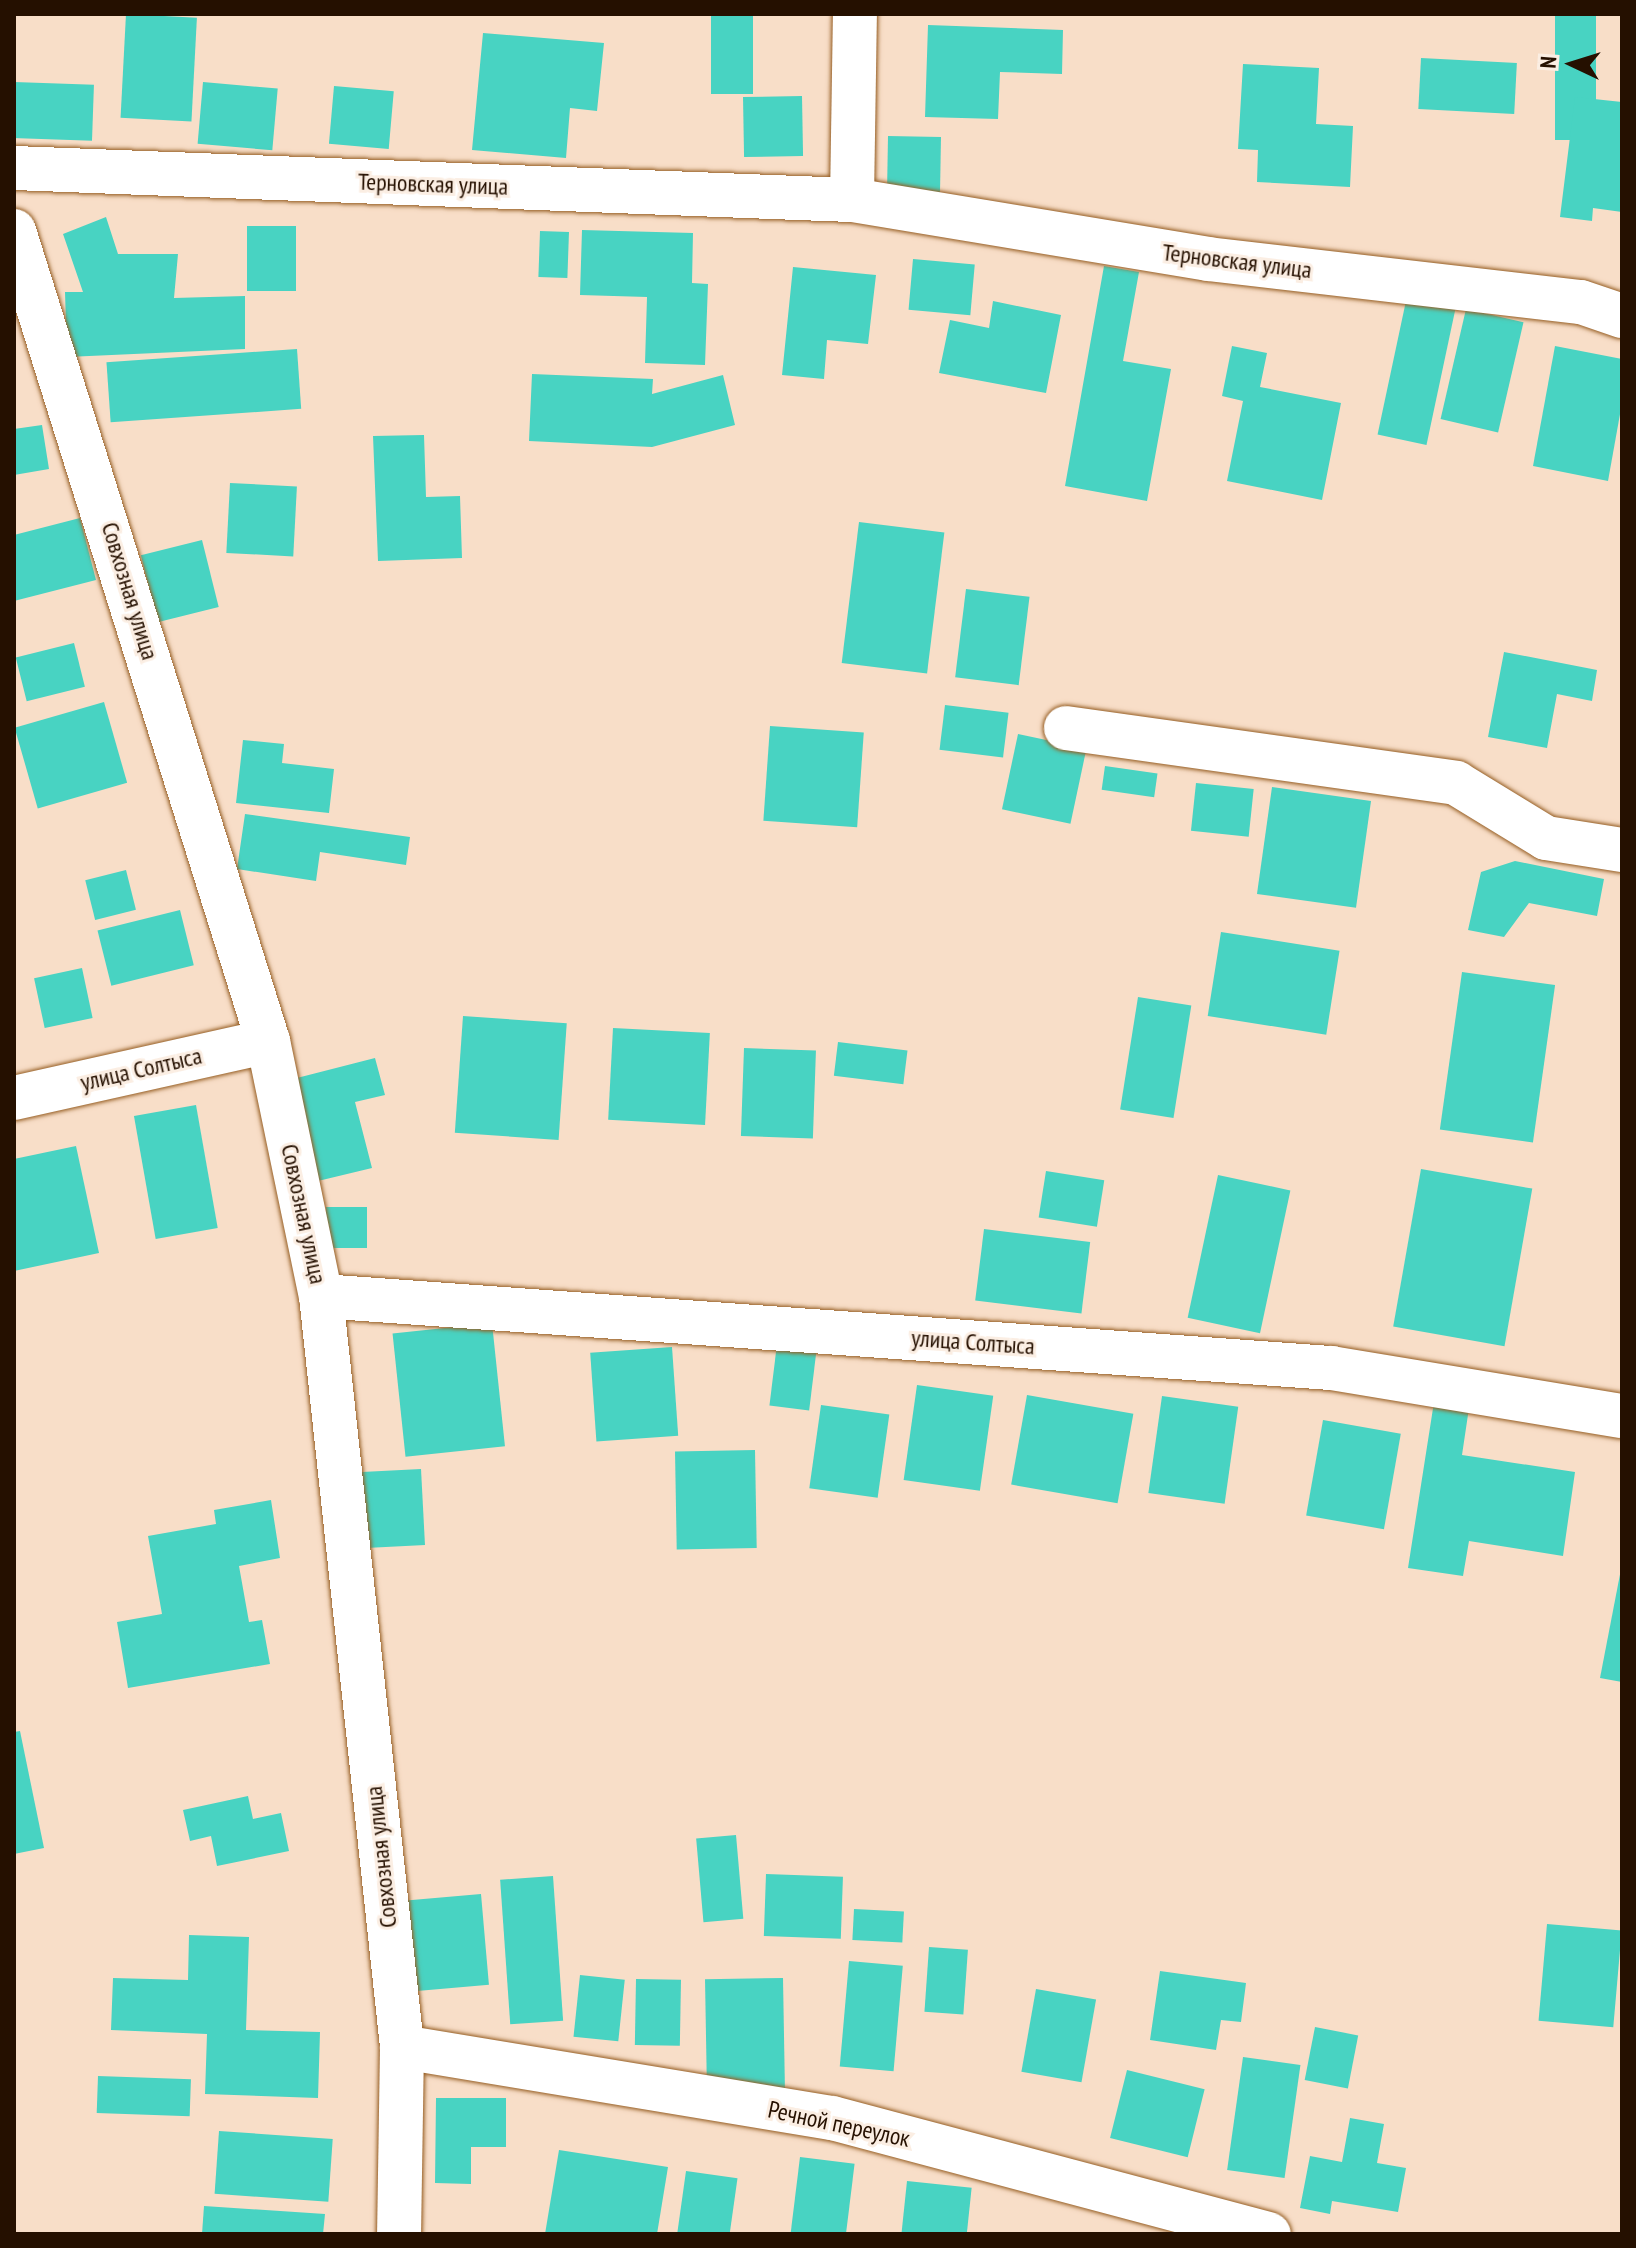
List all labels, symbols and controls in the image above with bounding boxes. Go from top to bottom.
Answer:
north arrow [1532,24,1612,104]
text: N [1534,55,1562,69]
street label: Терновская улица [357,167,509,201]
street label: Терновская улица [1161,238,1313,284]
street label: Совхозная улица [95,519,165,663]
street label: улица Солтыса [78,1041,204,1097]
street label: Совхозная улица [275,1141,333,1287]
street label: улица Солтыса [910,1323,1036,1361]
street label: Совхозная улица [359,1785,403,1929]
street label: Речной переулок [765,2095,913,2153]

